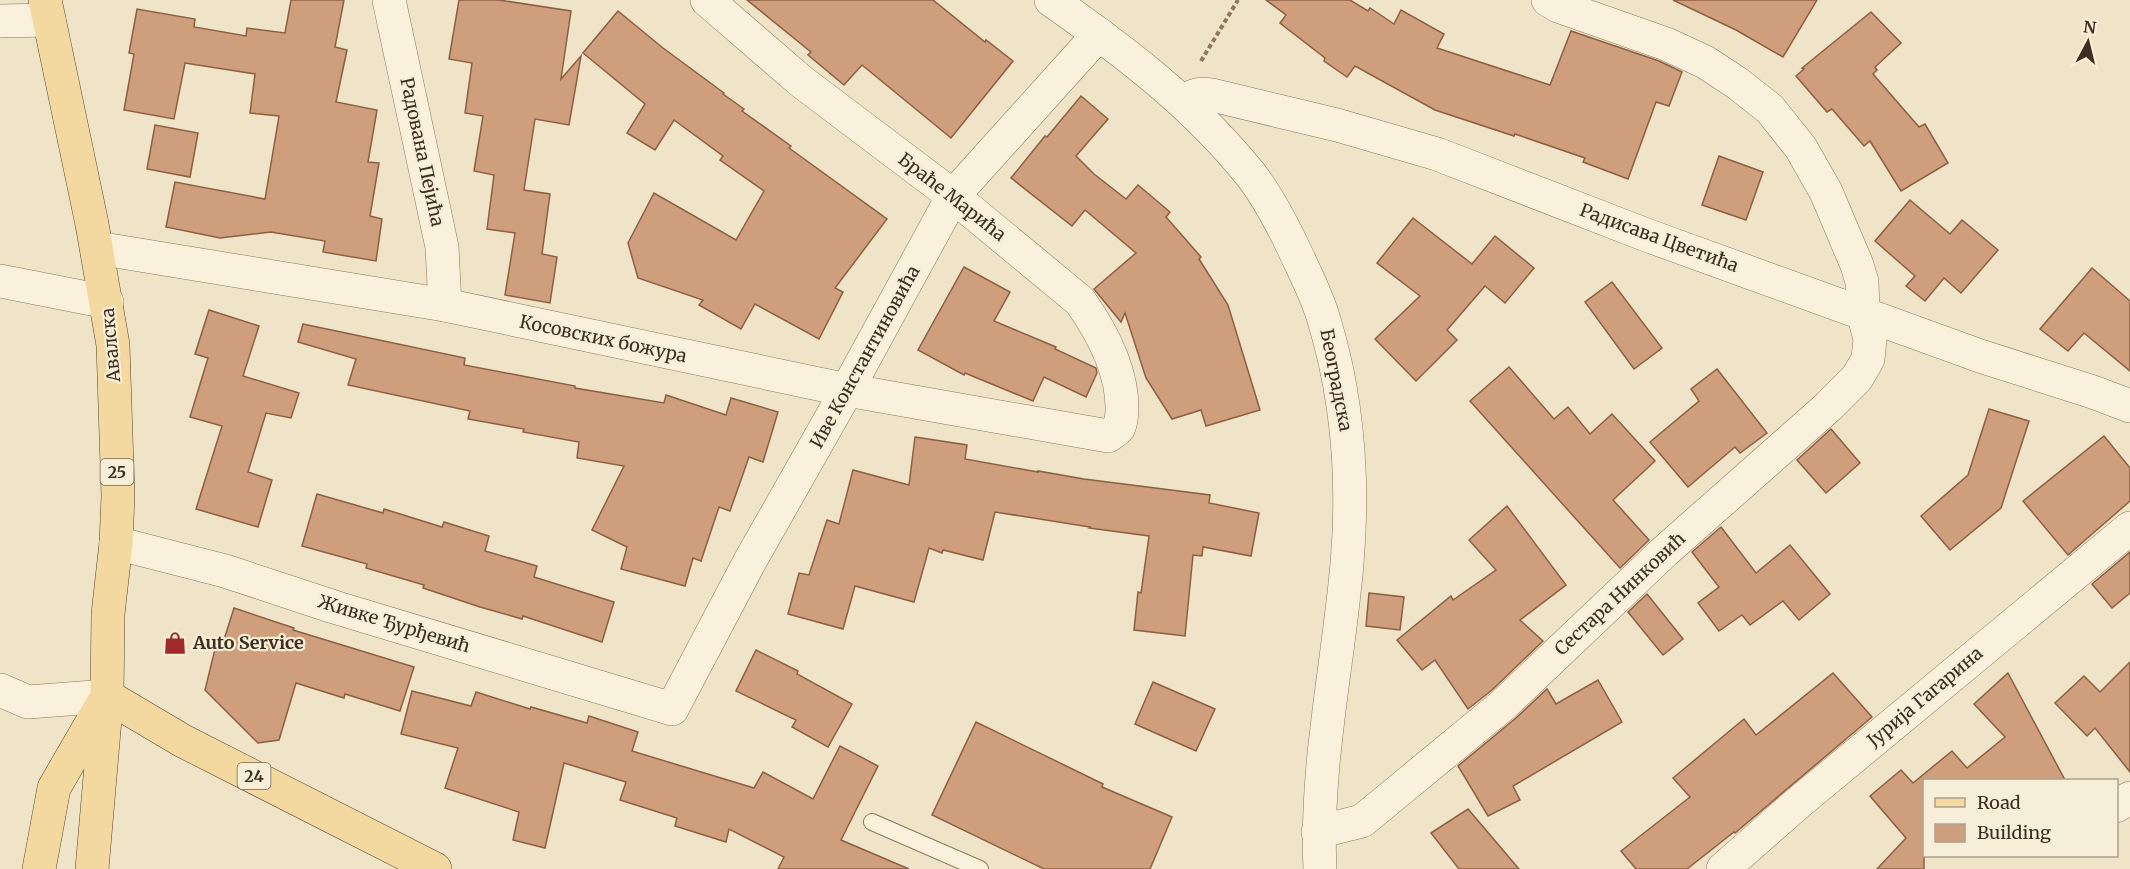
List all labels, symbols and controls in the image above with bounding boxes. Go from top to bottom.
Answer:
north arrow [2058,12,2118,72]
text: N [2082,16,2098,38]
street label: Радована Пејића [395,75,450,229]
street label: Браће Марића [894,147,1011,246]
street label: Радисава Цветића [1577,198,1742,277]
street label: Иве Константиновића [805,261,925,452]
street label: Авалска [96,307,125,384]
street label: Косовских божура [517,310,689,368]
street label: Београдска [1315,327,1358,434]
road number: 25 [100,459,134,485]
street label: Сестара Нинковић [1549,527,1690,660]
street label: Живке Ђурђевић [315,589,473,658]
shop icon: Auto Service [162,630,188,656]
place label: Auto Service [192,631,304,654]
street label: Јурија Гагарина [1861,641,1987,752]
road number: 24 [238,763,270,789]
legend [1923,779,2118,857]
text: Road [1977,791,2021,814]
text: Building [1977,821,2051,844]

